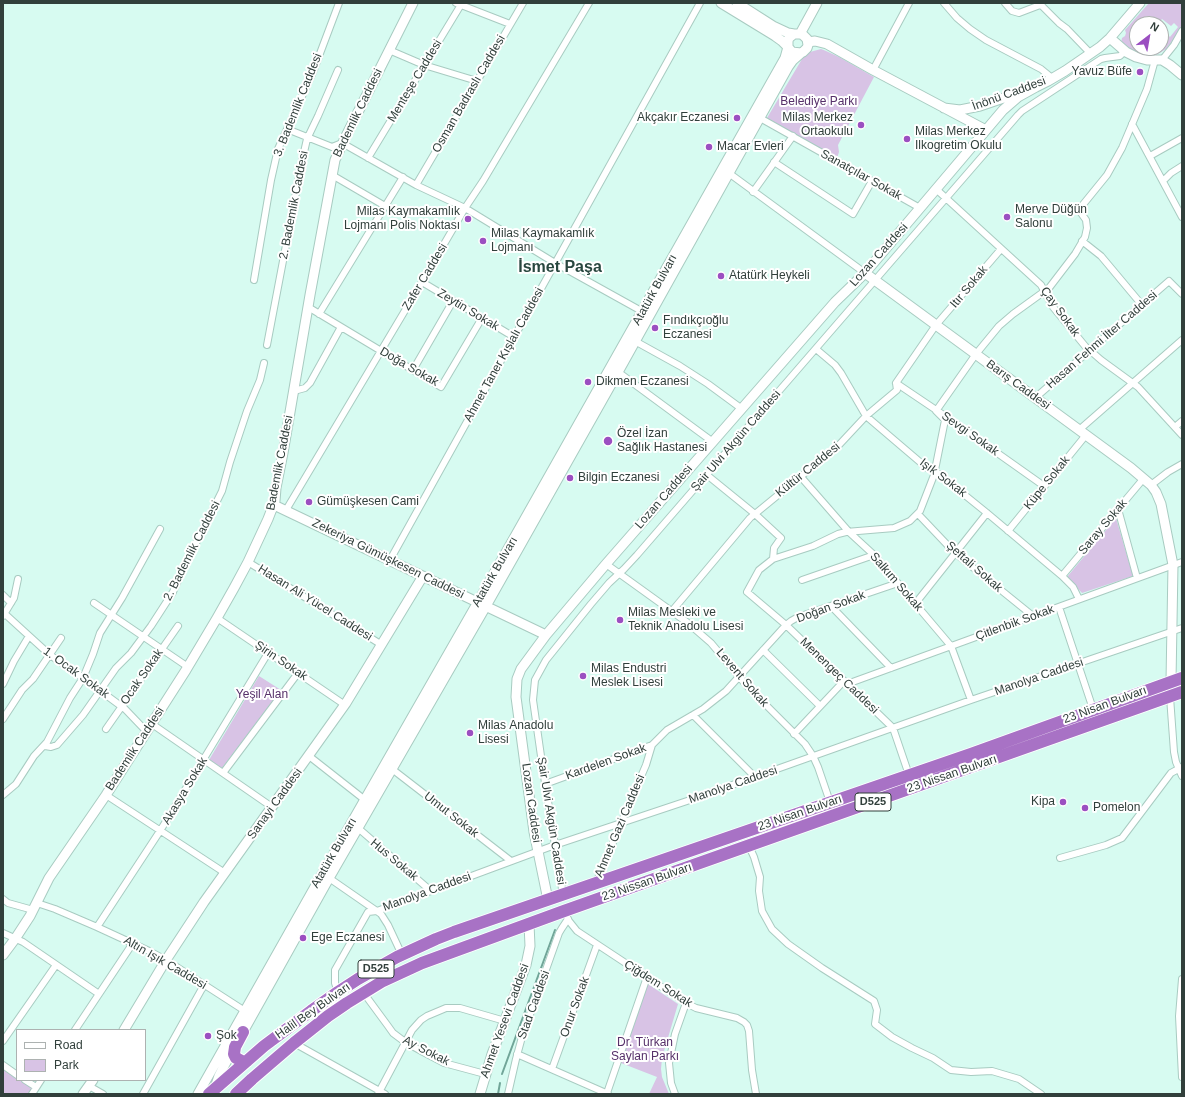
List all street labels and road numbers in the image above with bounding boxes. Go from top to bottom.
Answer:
street label: Osman Badraslı Caddesi [429,33,509,155]
street label: Menteşe Caddesi [385,37,445,125]
street label: 3. Bademlik Caddesi [271,51,325,159]
street label: Bademlik Caddesi [330,66,386,160]
street label: İnönü Caddesi [970,74,1048,114]
street label: Sanatçılar Sokak [818,147,904,203]
street label: 2. Bademlik Caddesi [276,150,312,260]
street label: Lozan Caddesi [847,220,911,290]
street label: Zafer Caddesi [399,241,451,313]
street label: Atatürk Bulvarı [630,252,680,328]
street label: Itır Sokak [947,263,991,311]
street label: Çay Sokak [1037,284,1083,340]
street label: Ahmet Taner Kışlalı Caddesi [461,285,547,425]
street label: Zeytin Sokak [435,286,501,334]
street label: Hasan Fehmi İlter Caddesi [1044,288,1160,392]
street label: Doğa Sokak [377,344,441,390]
street label: Barış Caddesi [983,357,1053,413]
street label: Şair Ulvi Akgün Caddesi [688,387,784,495]
street label: Sevgi Sokak [939,409,1001,459]
street label: Bademlik Caddesi [264,414,296,512]
street label: Kültür Caddesi [773,440,843,500]
street label: Küpe Sokak [1021,453,1073,513]
street label: Işık Sokak [917,456,969,500]
street label: Lozan Caddesi [632,462,696,532]
street label: Saray Sokak [1076,496,1130,558]
street label: 2. Bademlik Caddesi [161,499,223,603]
street label: Zekeriya Gümüşkesen Caddesi [310,516,466,602]
street label: Atatürk Bulvarı [469,534,521,610]
street label: Şeftali Sokak [943,539,1005,595]
street label: Salkım Sokak [867,550,925,614]
street label: Hasan Ali Yücel Caddesi [255,562,375,644]
street label: Doğan Sokak [795,588,867,626]
street label: Çitlenbik Sokak [974,602,1056,644]
street label: Menengeç Caddesi [797,635,881,717]
street label: Şirin Sokak [252,638,310,684]
street label: 1. Ocak Sokak [40,644,112,702]
street label: Ocak Sokak [118,646,166,708]
street label: Levent Sokak [713,646,771,710]
street label: Manolya Caddesi [993,655,1085,699]
street label: 23 Nisan Bulvarı [1061,683,1149,727]
street label: Bademlik Caddesi [103,705,167,793]
street label: Kardelen Sokak [564,741,648,783]
street label: 23 Nissan Bulvarı [905,752,999,796]
street label: Akasya Sokak [159,755,211,827]
street label: Şair Ulvi Akgün Caddesi [534,756,568,886]
street label: Lozan Caddesi [518,762,544,844]
street label: Manolya Caddesi [687,763,779,807]
street label: Sanayi Caddesi [244,766,306,842]
street label: Ahmet Gazi Caddesi [592,773,648,879]
street label: Umut Sokak [421,789,481,841]
street label: 23 Nisan Bulvarı [756,792,844,834]
road number: D525 [855,793,891,811]
street label: Atatürk Bulvarı [308,815,360,891]
street label: Hus Sokak [367,836,421,884]
street label: 23 Nissan Bulvarı [600,860,694,904]
street label: Manolya Caddesi [381,869,473,915]
street label: Altın Işık Caddesi [121,933,209,993]
street label: Çiğdem Sokak [621,957,695,1011]
road number: D525 [358,960,394,978]
street label: Ahmet Yesevi Caddesi [478,962,532,1080]
street label: Stad Caddesi [515,969,553,1041]
street label: Onur Sokak [557,975,593,1039]
street label: Halil Bey Bulvarı [273,980,353,1042]
street label: Ay Sokak [400,1033,452,1069]

